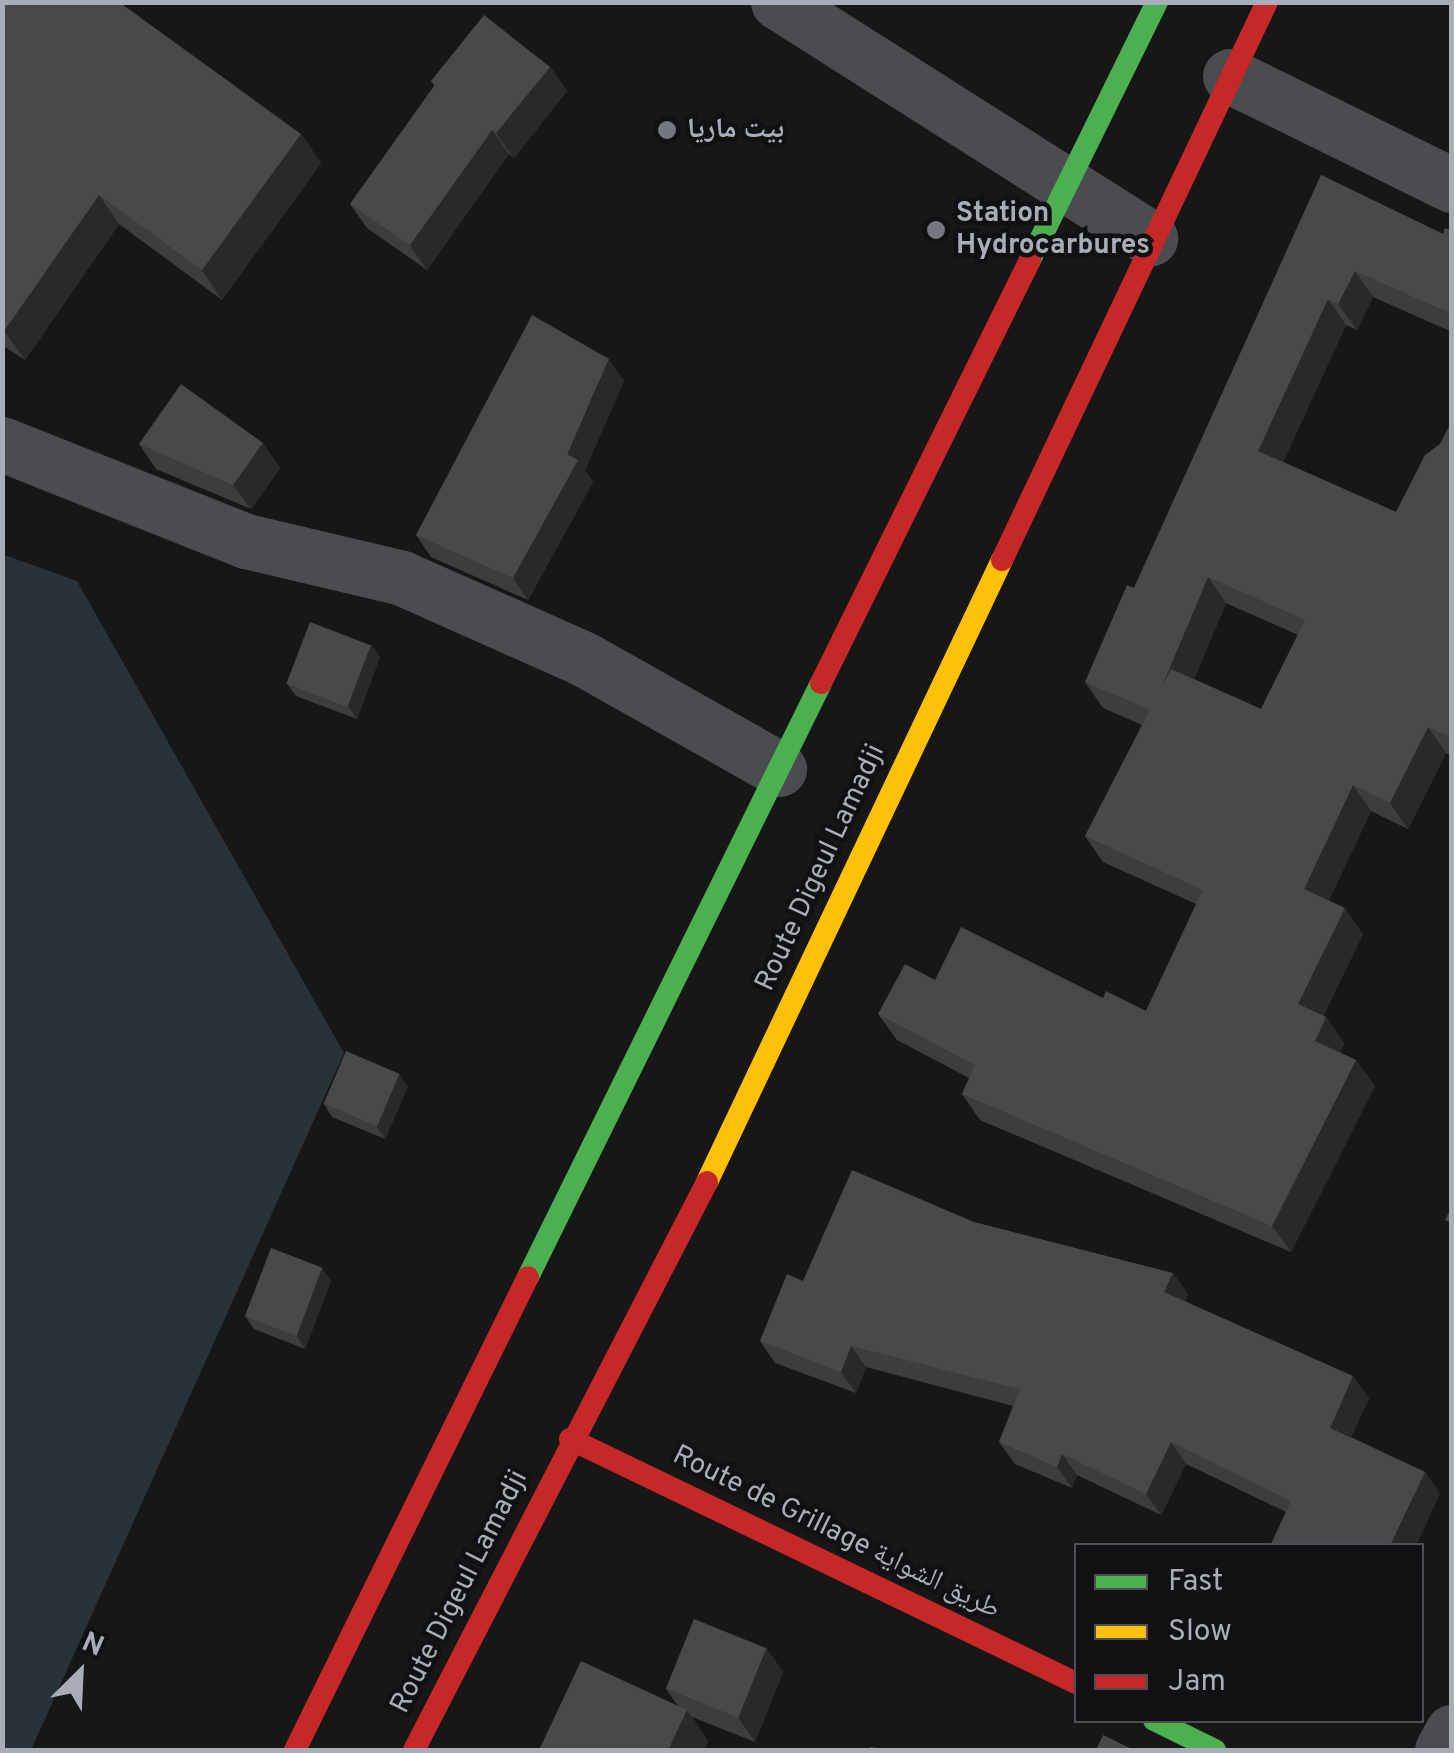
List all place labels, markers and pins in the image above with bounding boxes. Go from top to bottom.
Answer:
place label: بيت ماريا [687,113,784,147]
marker: بيت ماريا [656,119,678,141]
place label: Station Hydrocarbures [956,197,1150,263]
marker: Station Hydrocarbures [925,219,947,241]

